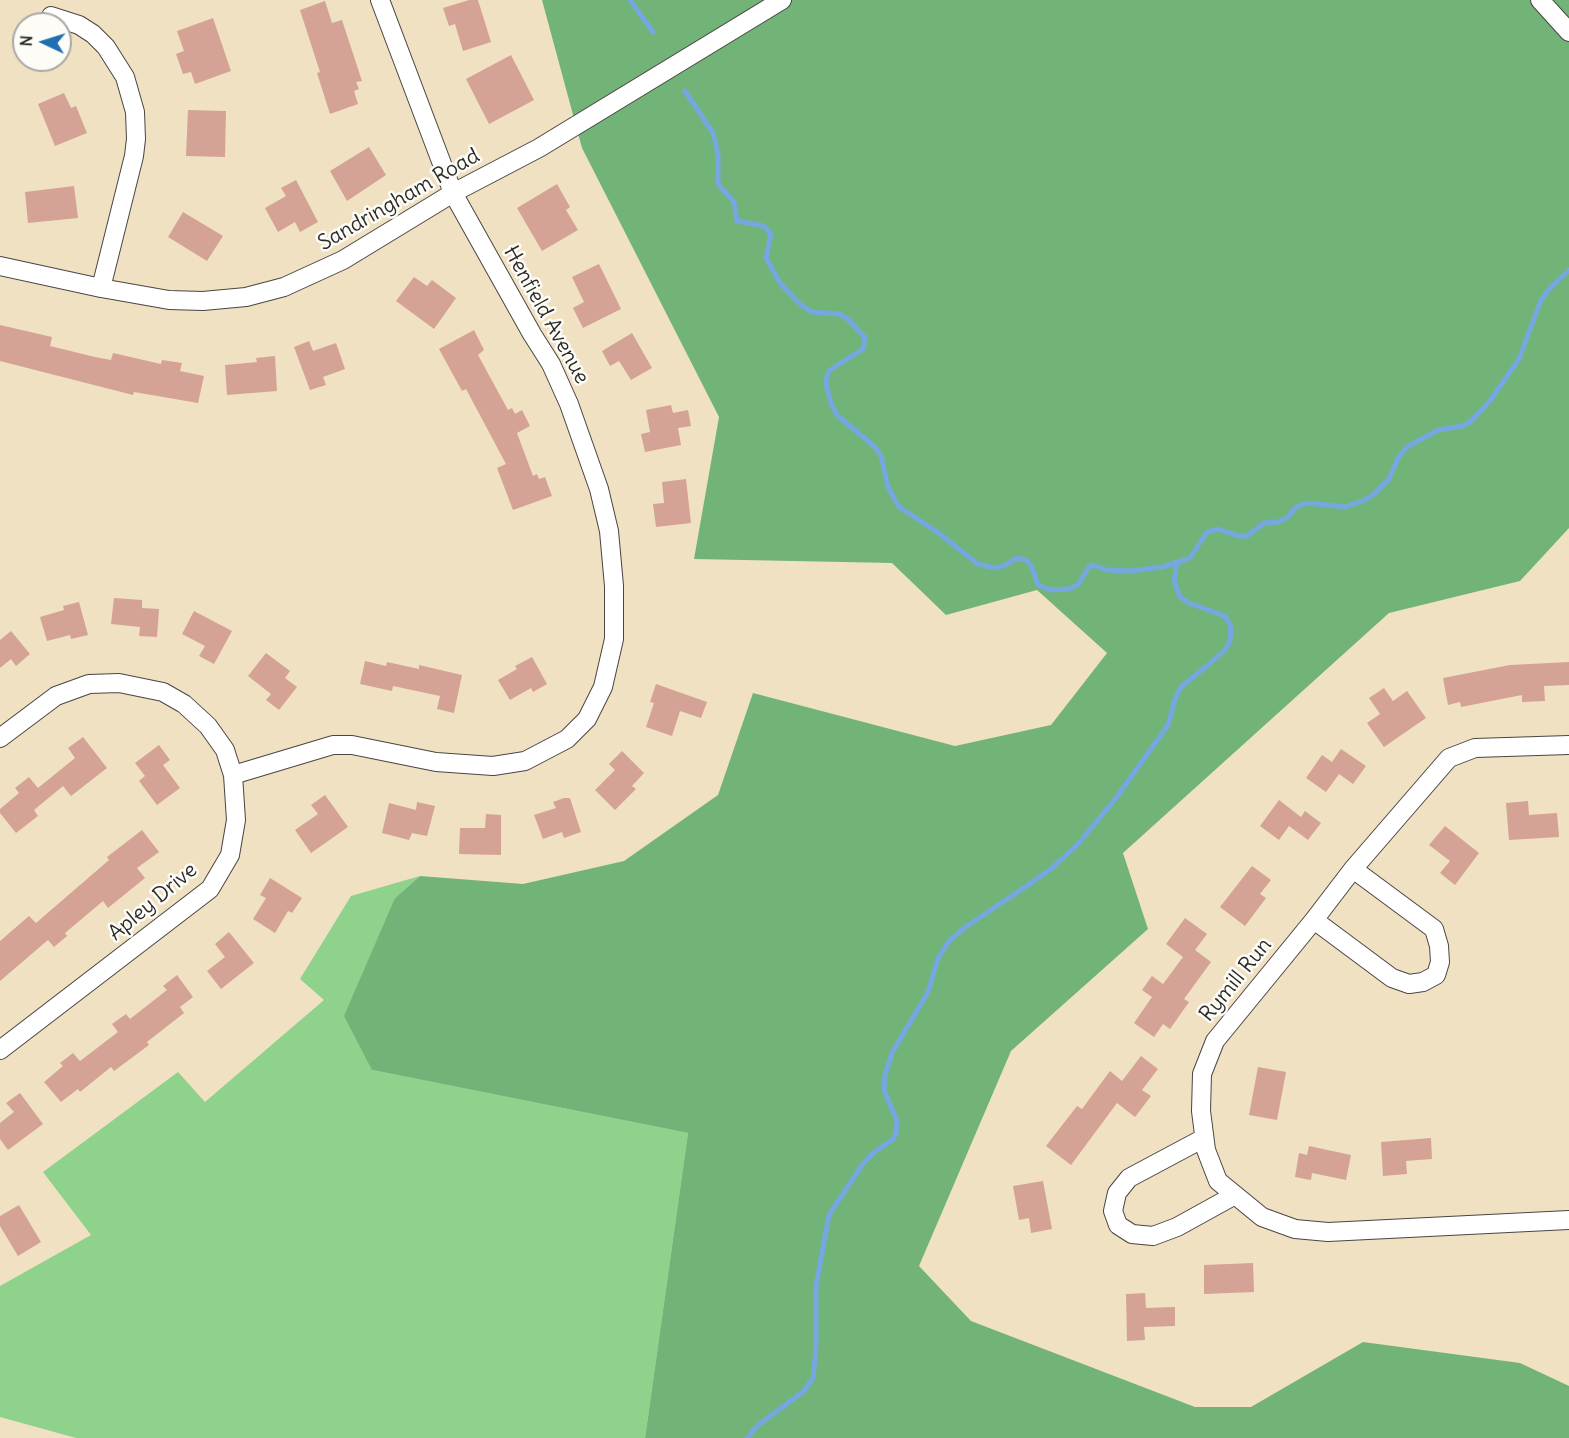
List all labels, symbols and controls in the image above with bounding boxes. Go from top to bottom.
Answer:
north arrow [12,12,72,72]
text: N [16,35,36,47]
street label: Sandringham Road [314,144,484,256]
street label: Henfield Avenue [498,242,594,388]
street label: Apley Drive [104,858,202,946]
street label: Rymill Run [1195,933,1277,1027]

